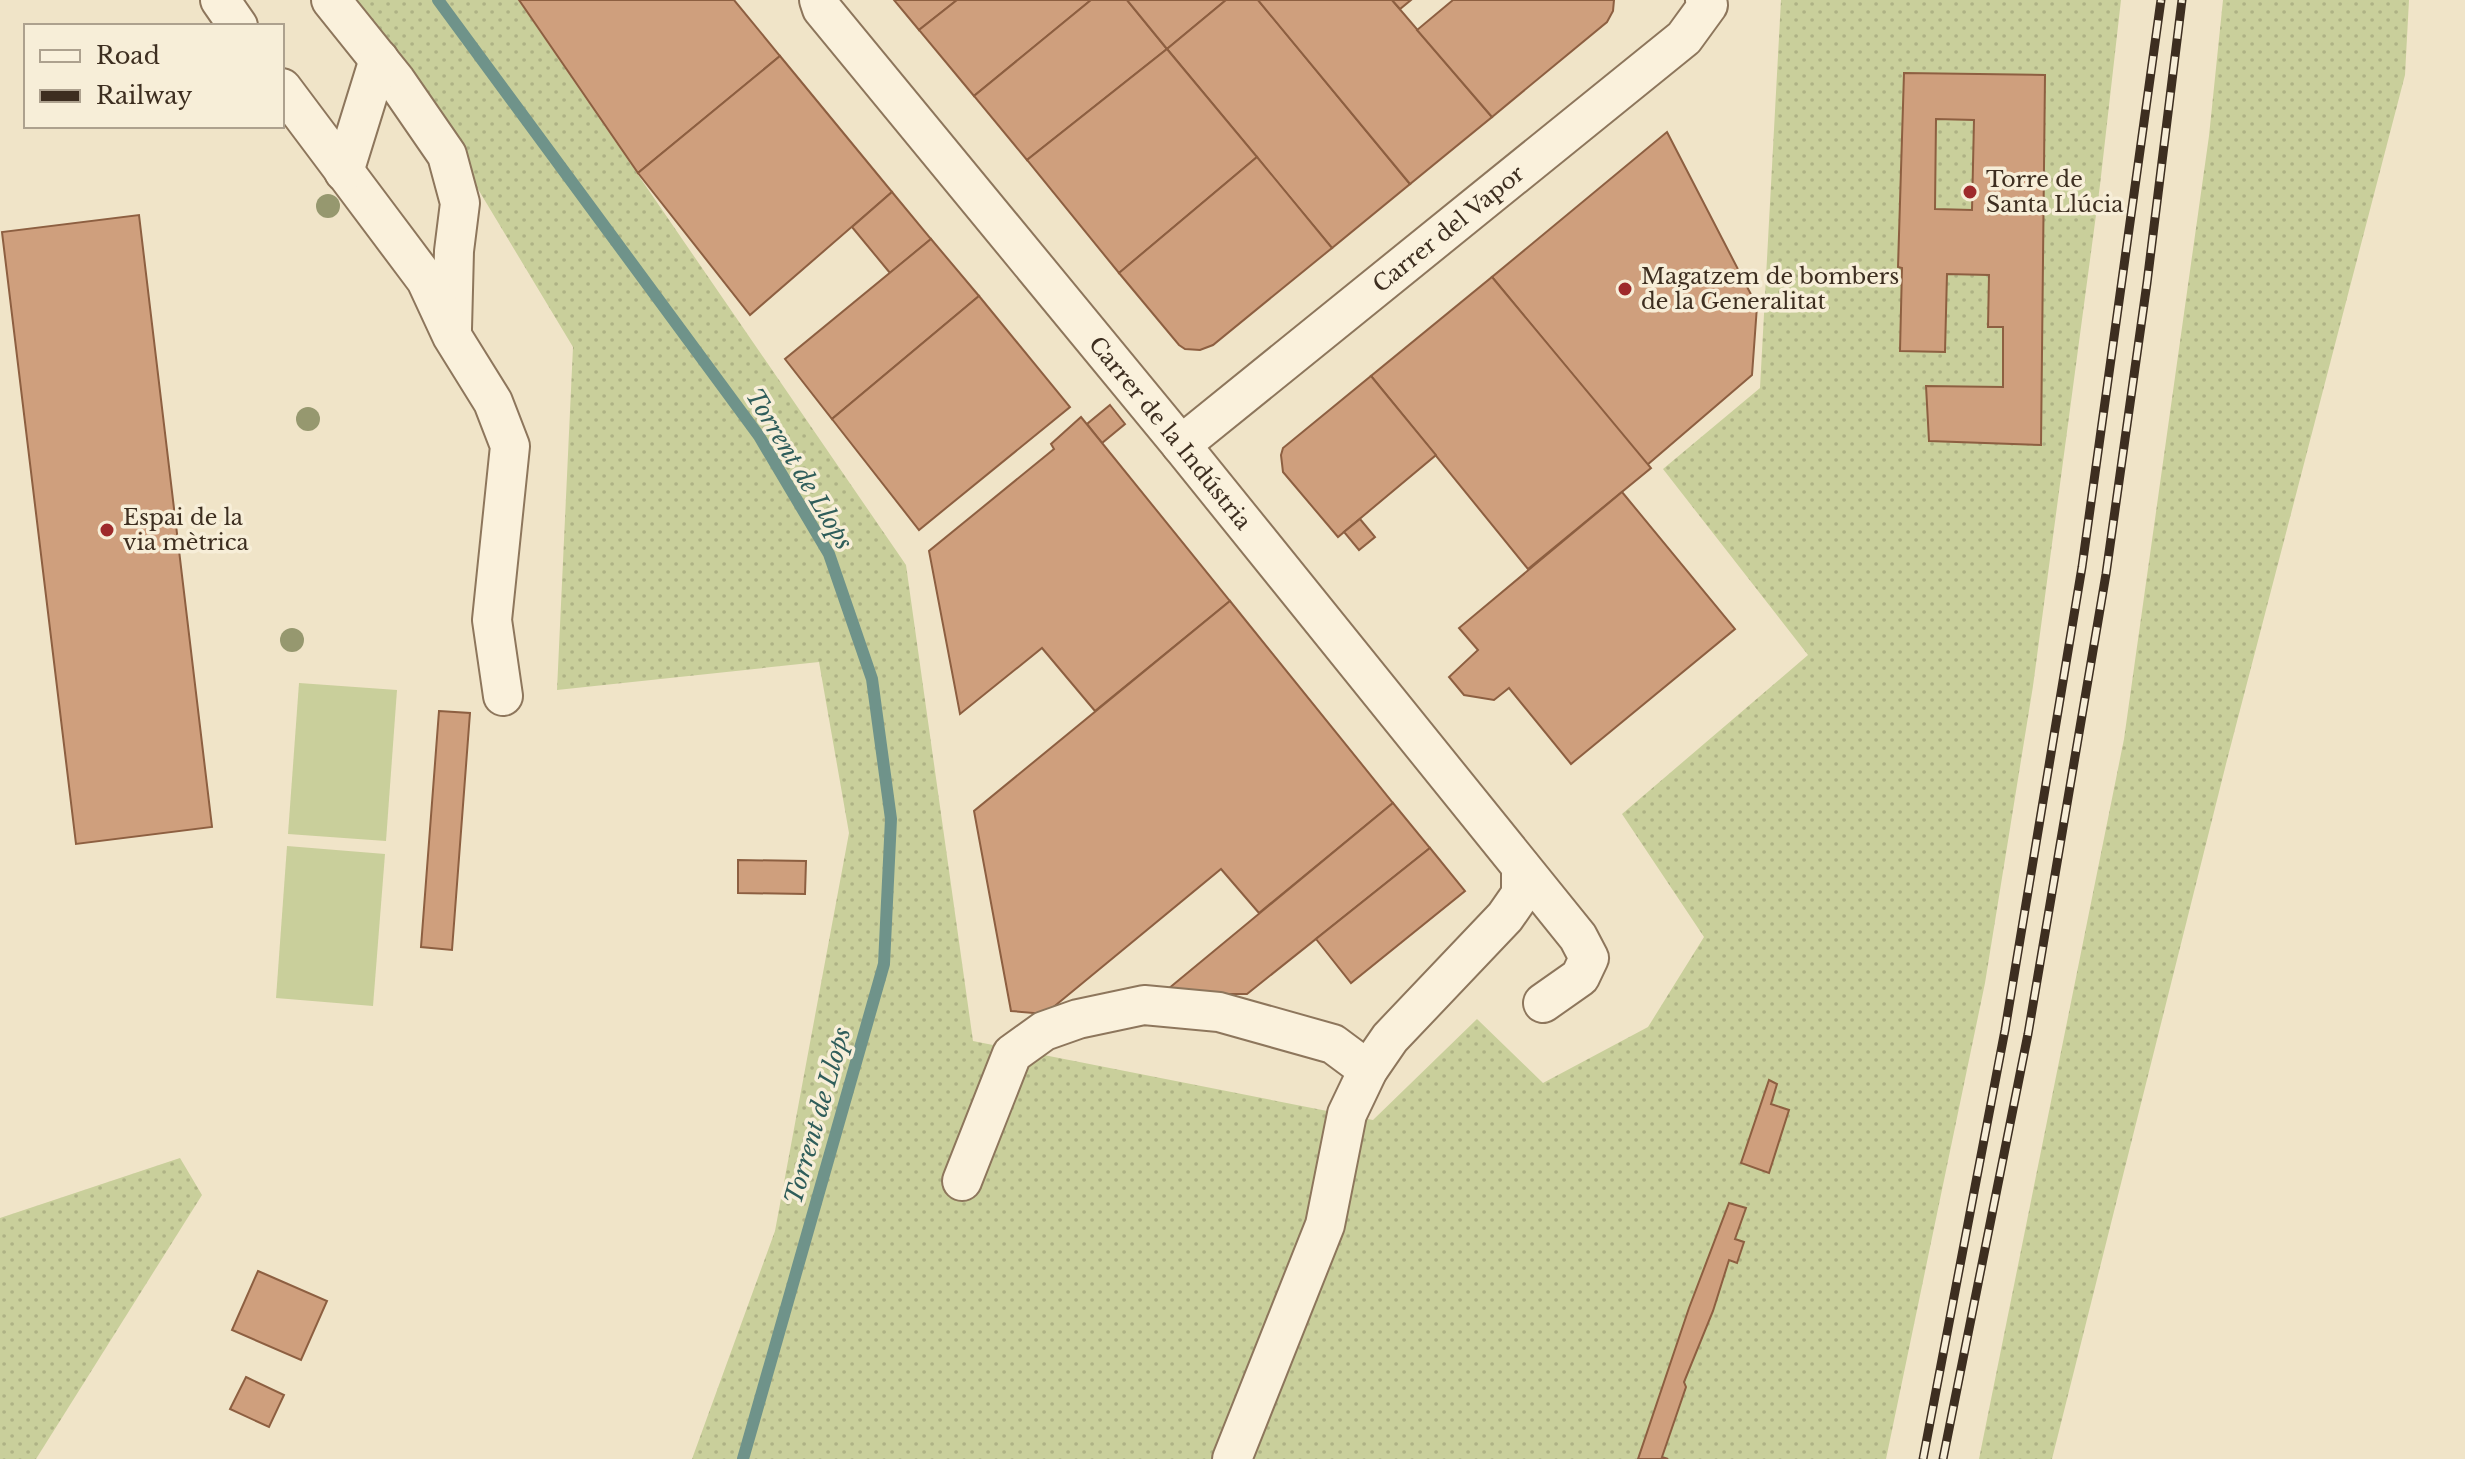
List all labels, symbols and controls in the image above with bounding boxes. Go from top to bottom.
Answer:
legend [24,24,284,128]
text: Road [96,41,160,70]
text: Railway [96,81,193,110]
street label: Carrer del Vapor [1368,159,1530,298]
place label: Torre de Santa Llúcia [1986,166,2124,218]
marker: Torre de Santa Llúcia [1961,183,1979,201]
place label: Magatzem de bombers de la Generalitat [1641,263,1899,315]
marker: Magatzem de bombers de la Generalitat [1616,280,1634,298]
street label: Carrer de la Indústria [1083,331,1257,536]
water label: Torrent de Llops [740,383,859,555]
place label: Espai de la via mètrica [123,504,249,556]
marker: Espai de la via mètrica [98,521,116,539]
water label: Torrent de Llops [778,1024,857,1208]

